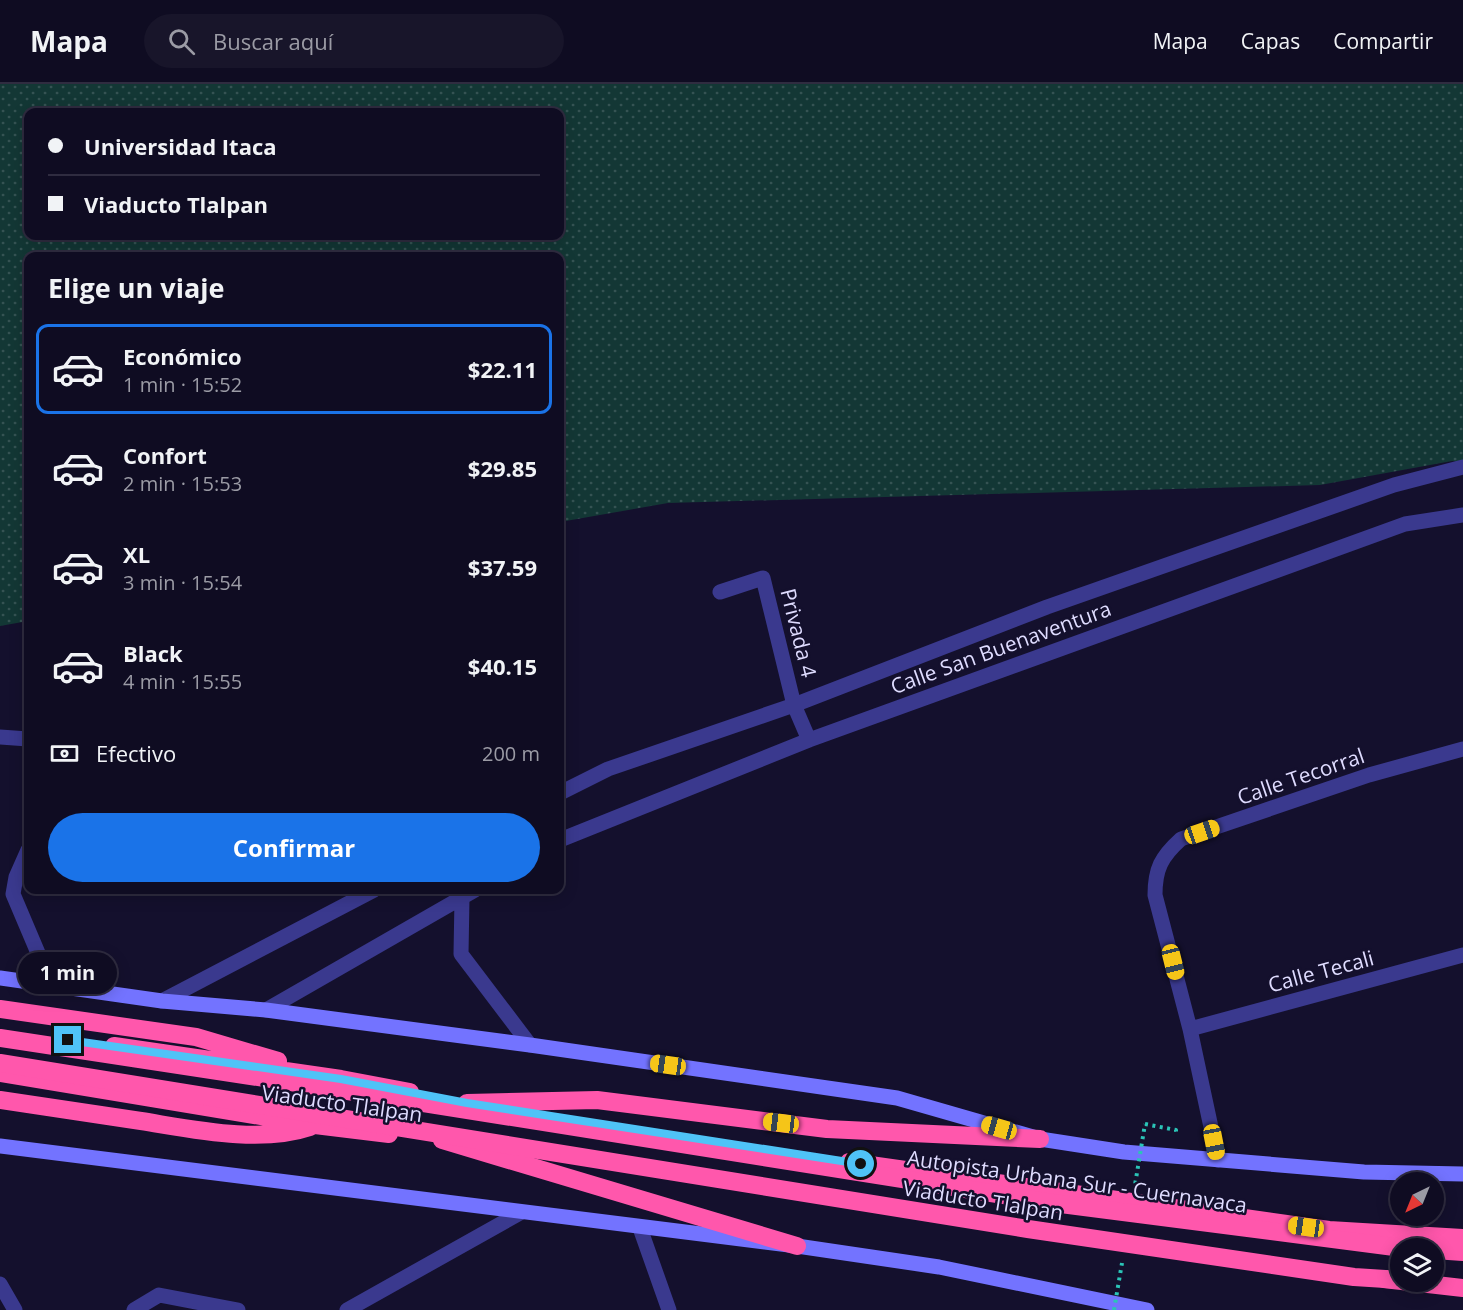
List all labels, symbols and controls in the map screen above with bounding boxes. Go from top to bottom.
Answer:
search box [144,14,564,68]
text: Mapa [30,22,108,60]
icon: search [165,25,198,58]
text: Buscar aquí [213,26,333,56]
text: Mapa [1153,27,1208,55]
text: Capas [1241,27,1300,55]
text: Compartir [1333,27,1433,55]
text: Universidad Itaca [84,131,277,161]
text: Viaducto Tlalpan [84,189,268,219]
text: Elige un viaje [48,269,224,306]
text: Económico [123,341,242,371]
icon: car [51,342,105,396]
text: $22.11 [468,354,537,384]
text: 1 min · 15:52 [123,371,242,398]
text: Confort [123,440,207,470]
icon: car [51,441,105,495]
text: $29.85 [468,453,537,483]
text: 2 min · 15:53 [123,470,242,497]
text: XL [123,539,150,569]
icon: car [51,540,105,594]
text: $37.59 [468,552,537,582]
text: 3 min · 15:54 [123,569,242,596]
street label: Privada 4 [774,585,824,680]
street label: Calle San Buenaventura [886,594,1115,700]
text: Black [123,638,183,668]
icon: car [51,639,105,693]
text: $40.15 [468,651,537,681]
text: 4 min · 15:55 [123,668,242,695]
icon: cash [48,737,81,770]
text: Efectivo [96,738,176,768]
text: 200 m [482,740,540,767]
street label: Calle Tecorral [1233,741,1368,811]
button: Confirmar [48,813,540,882]
car [1182,818,1222,846]
car [1160,942,1186,982]
street label: Calle Tecali [1265,943,1377,999]
callout: 1 min [19,953,118,995]
text: 1 min [40,959,95,986]
route end [54,1026,81,1053]
car [649,1054,687,1076]
street label: Viaducto Tlalpan [260,1078,424,1128]
car [762,1112,800,1134]
car [979,1114,1019,1142]
car [1202,1123,1226,1161]
street label: Autopista Urbana Sur - Cuernavaca [905,1143,1249,1219]
route start [847,1150,874,1177]
north arrow [1390,1172,1444,1226]
map controls [1390,1172,1444,1292]
street label: Viaducto Tlalpan [901,1174,1065,1227]
car [1287,1216,1325,1238]
button: layers [1390,1238,1444,1292]

